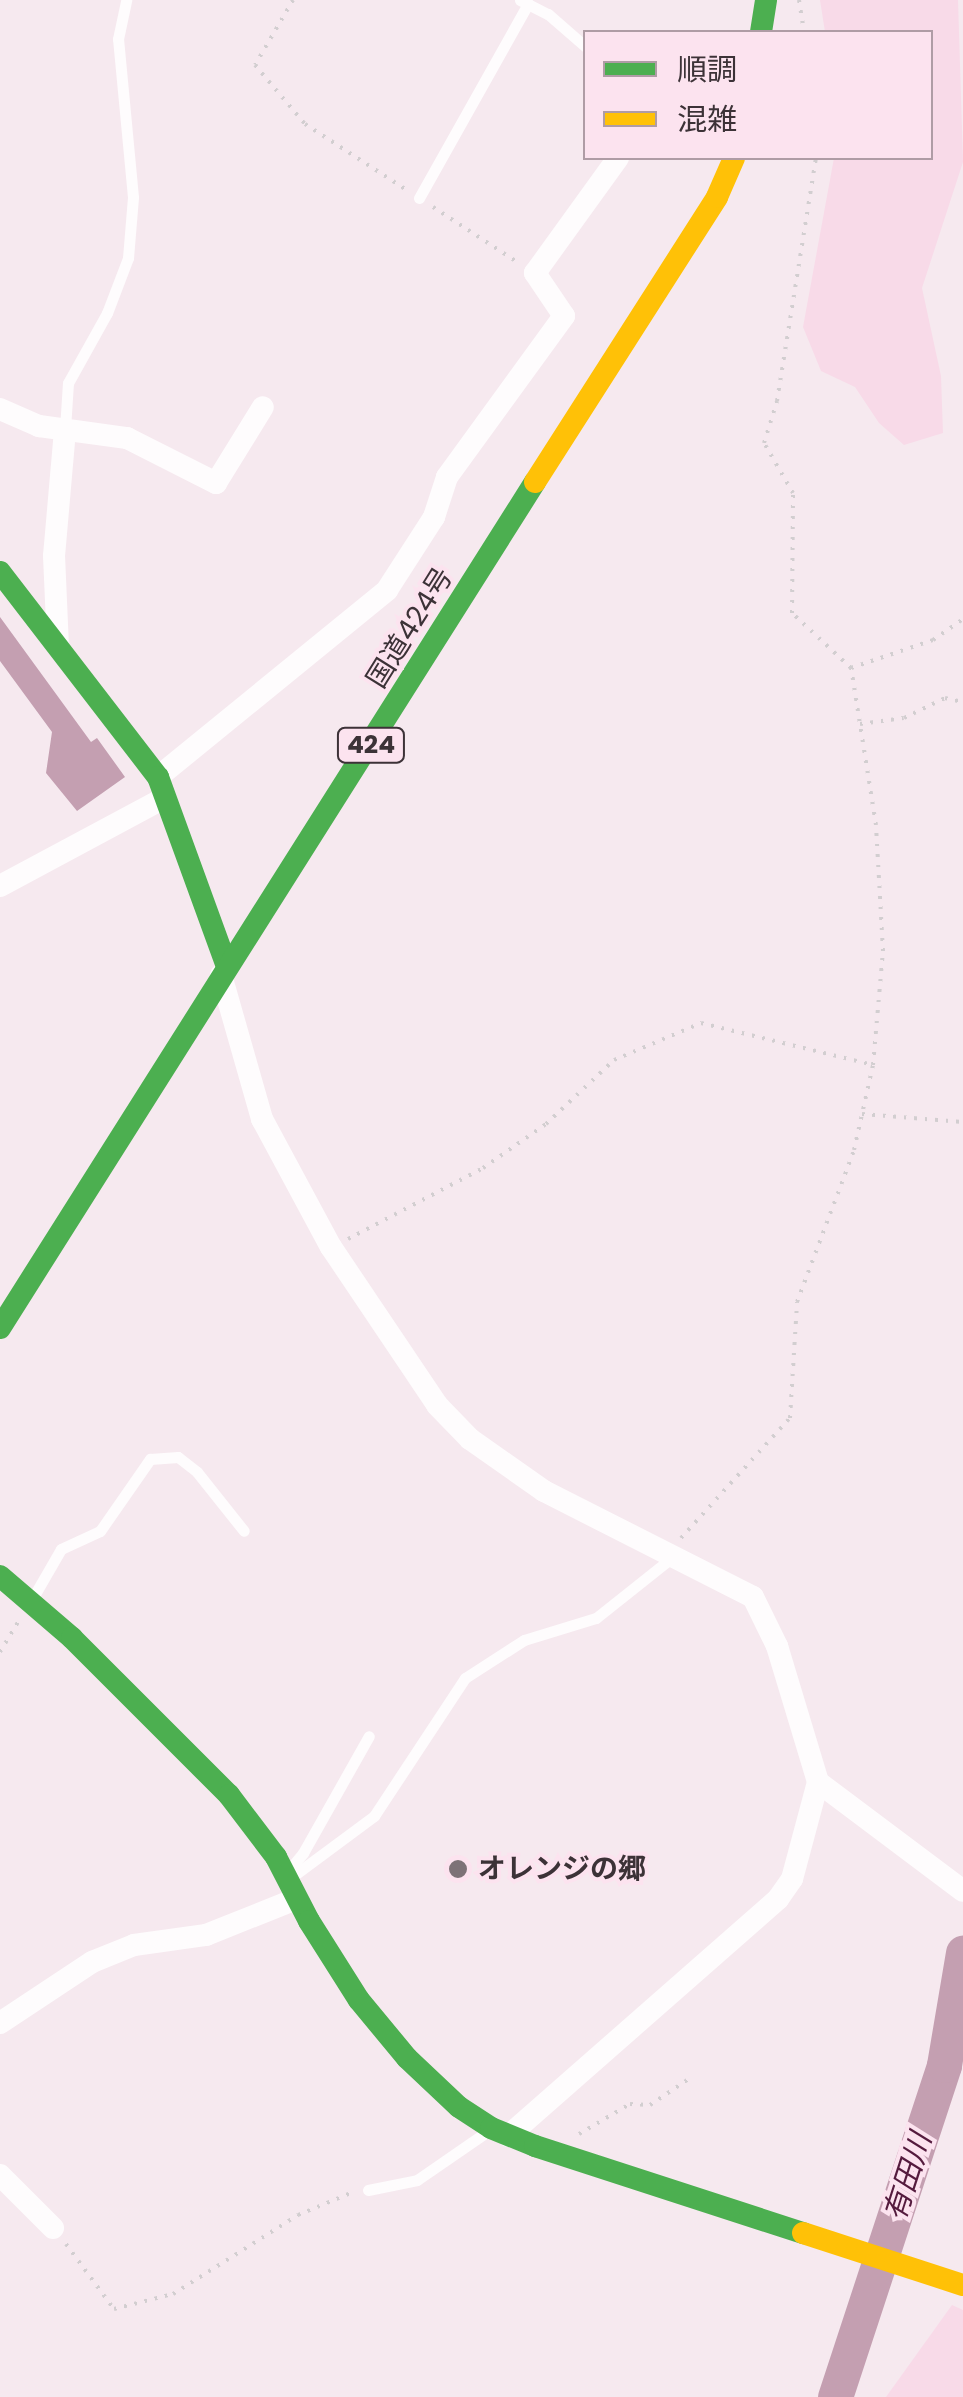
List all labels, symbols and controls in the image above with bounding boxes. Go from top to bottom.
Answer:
legend [583,30,933,160]
text: 順調 [677,48,737,91]
text: 混雑 [677,98,737,141]
street label: 国道424号 [360,562,460,694]
road number: 424 [336,725,406,765]
place label: オレンジの郷 [478,1852,646,1886]
marker: オレンジの郷 [447,1858,469,1880]
water label: 有田川 [877,2129,939,2225]

